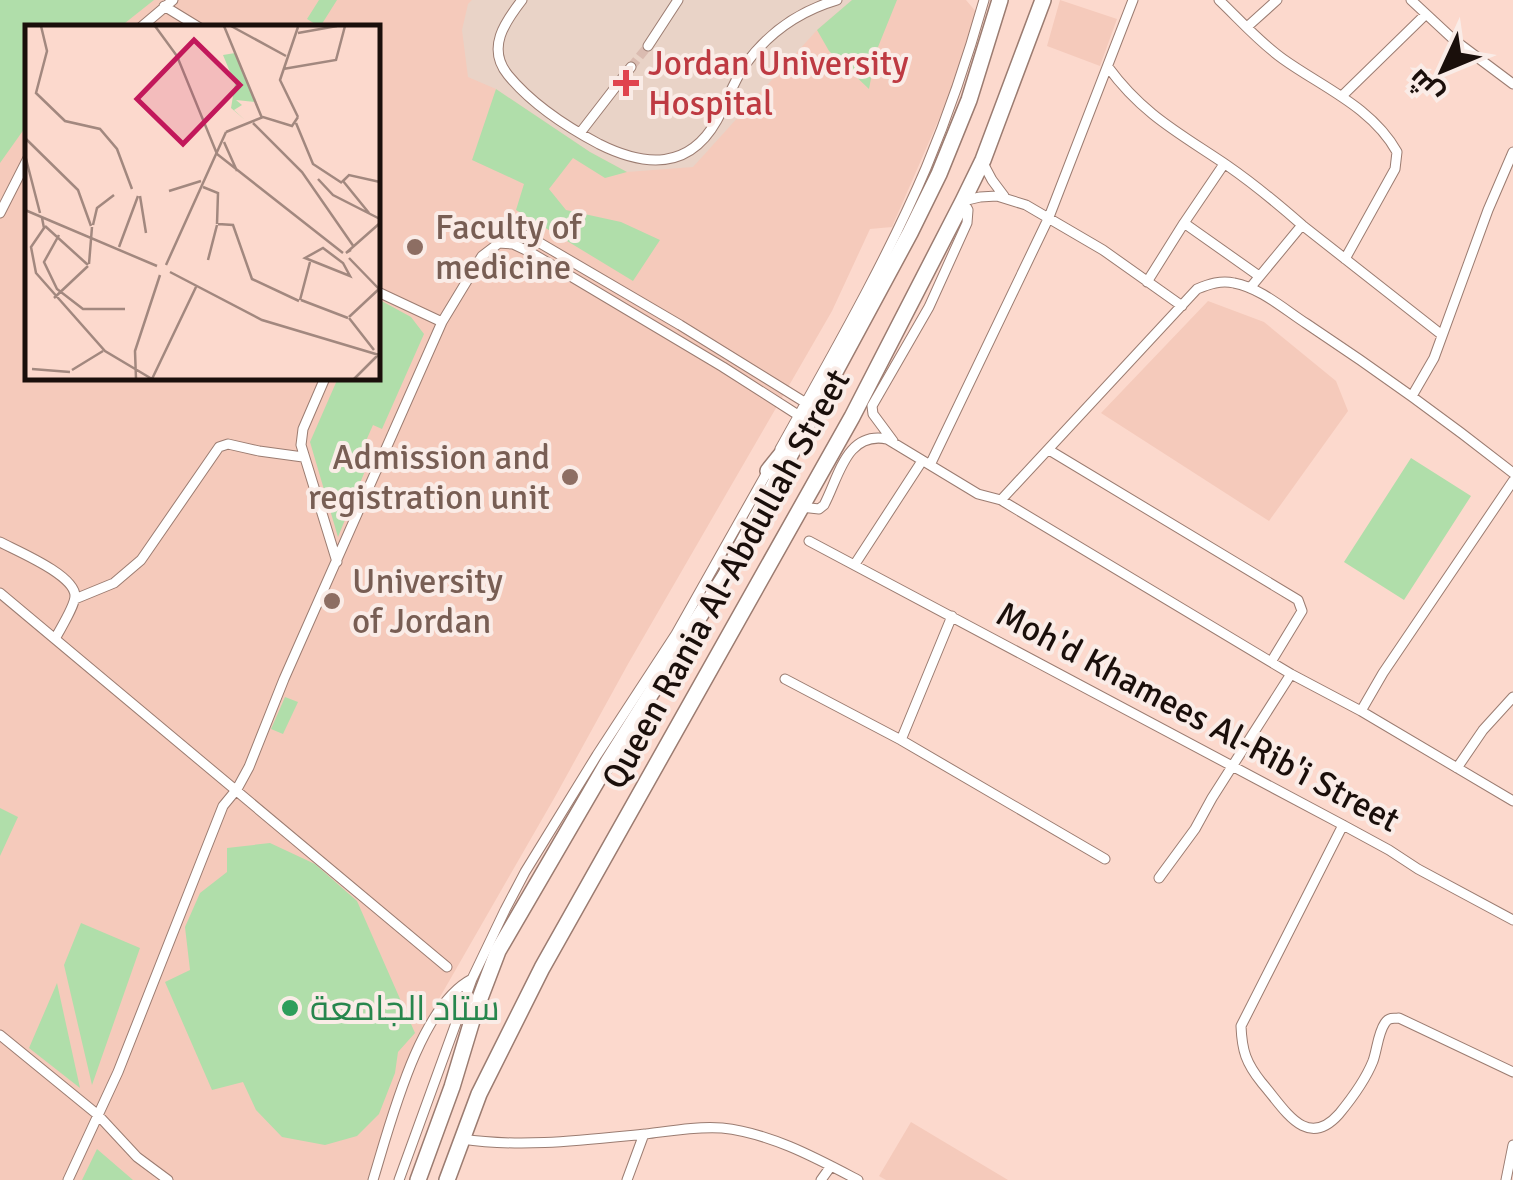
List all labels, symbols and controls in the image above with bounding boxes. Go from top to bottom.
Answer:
north arrow [1393,20,1493,120]
inset map [25,25,380,380]
place label: Jordan University Hospital [648,42,909,125]
text: ش [1401,62,1450,111]
marker: Jordan University Hospital [613,70,639,96]
place label: Faculty of medicine [435,206,583,289]
marker: Faculty of medicine [404,236,426,258]
street label: Queen Rania Al-Abdullah Street [593,362,859,796]
place label: Admission and registration unit [308,436,550,519]
marker: Admission and registration unit [559,466,581,488]
place label: University of Jordan [352,560,503,643]
marker: University of Jordan [321,590,343,612]
street label: Moh'd Khamees Al-Rib'i Street [989,592,1407,842]
place label: ستاد الجامعة [310,987,500,1030]
marker: ستاد الجامعة [279,997,301,1019]

